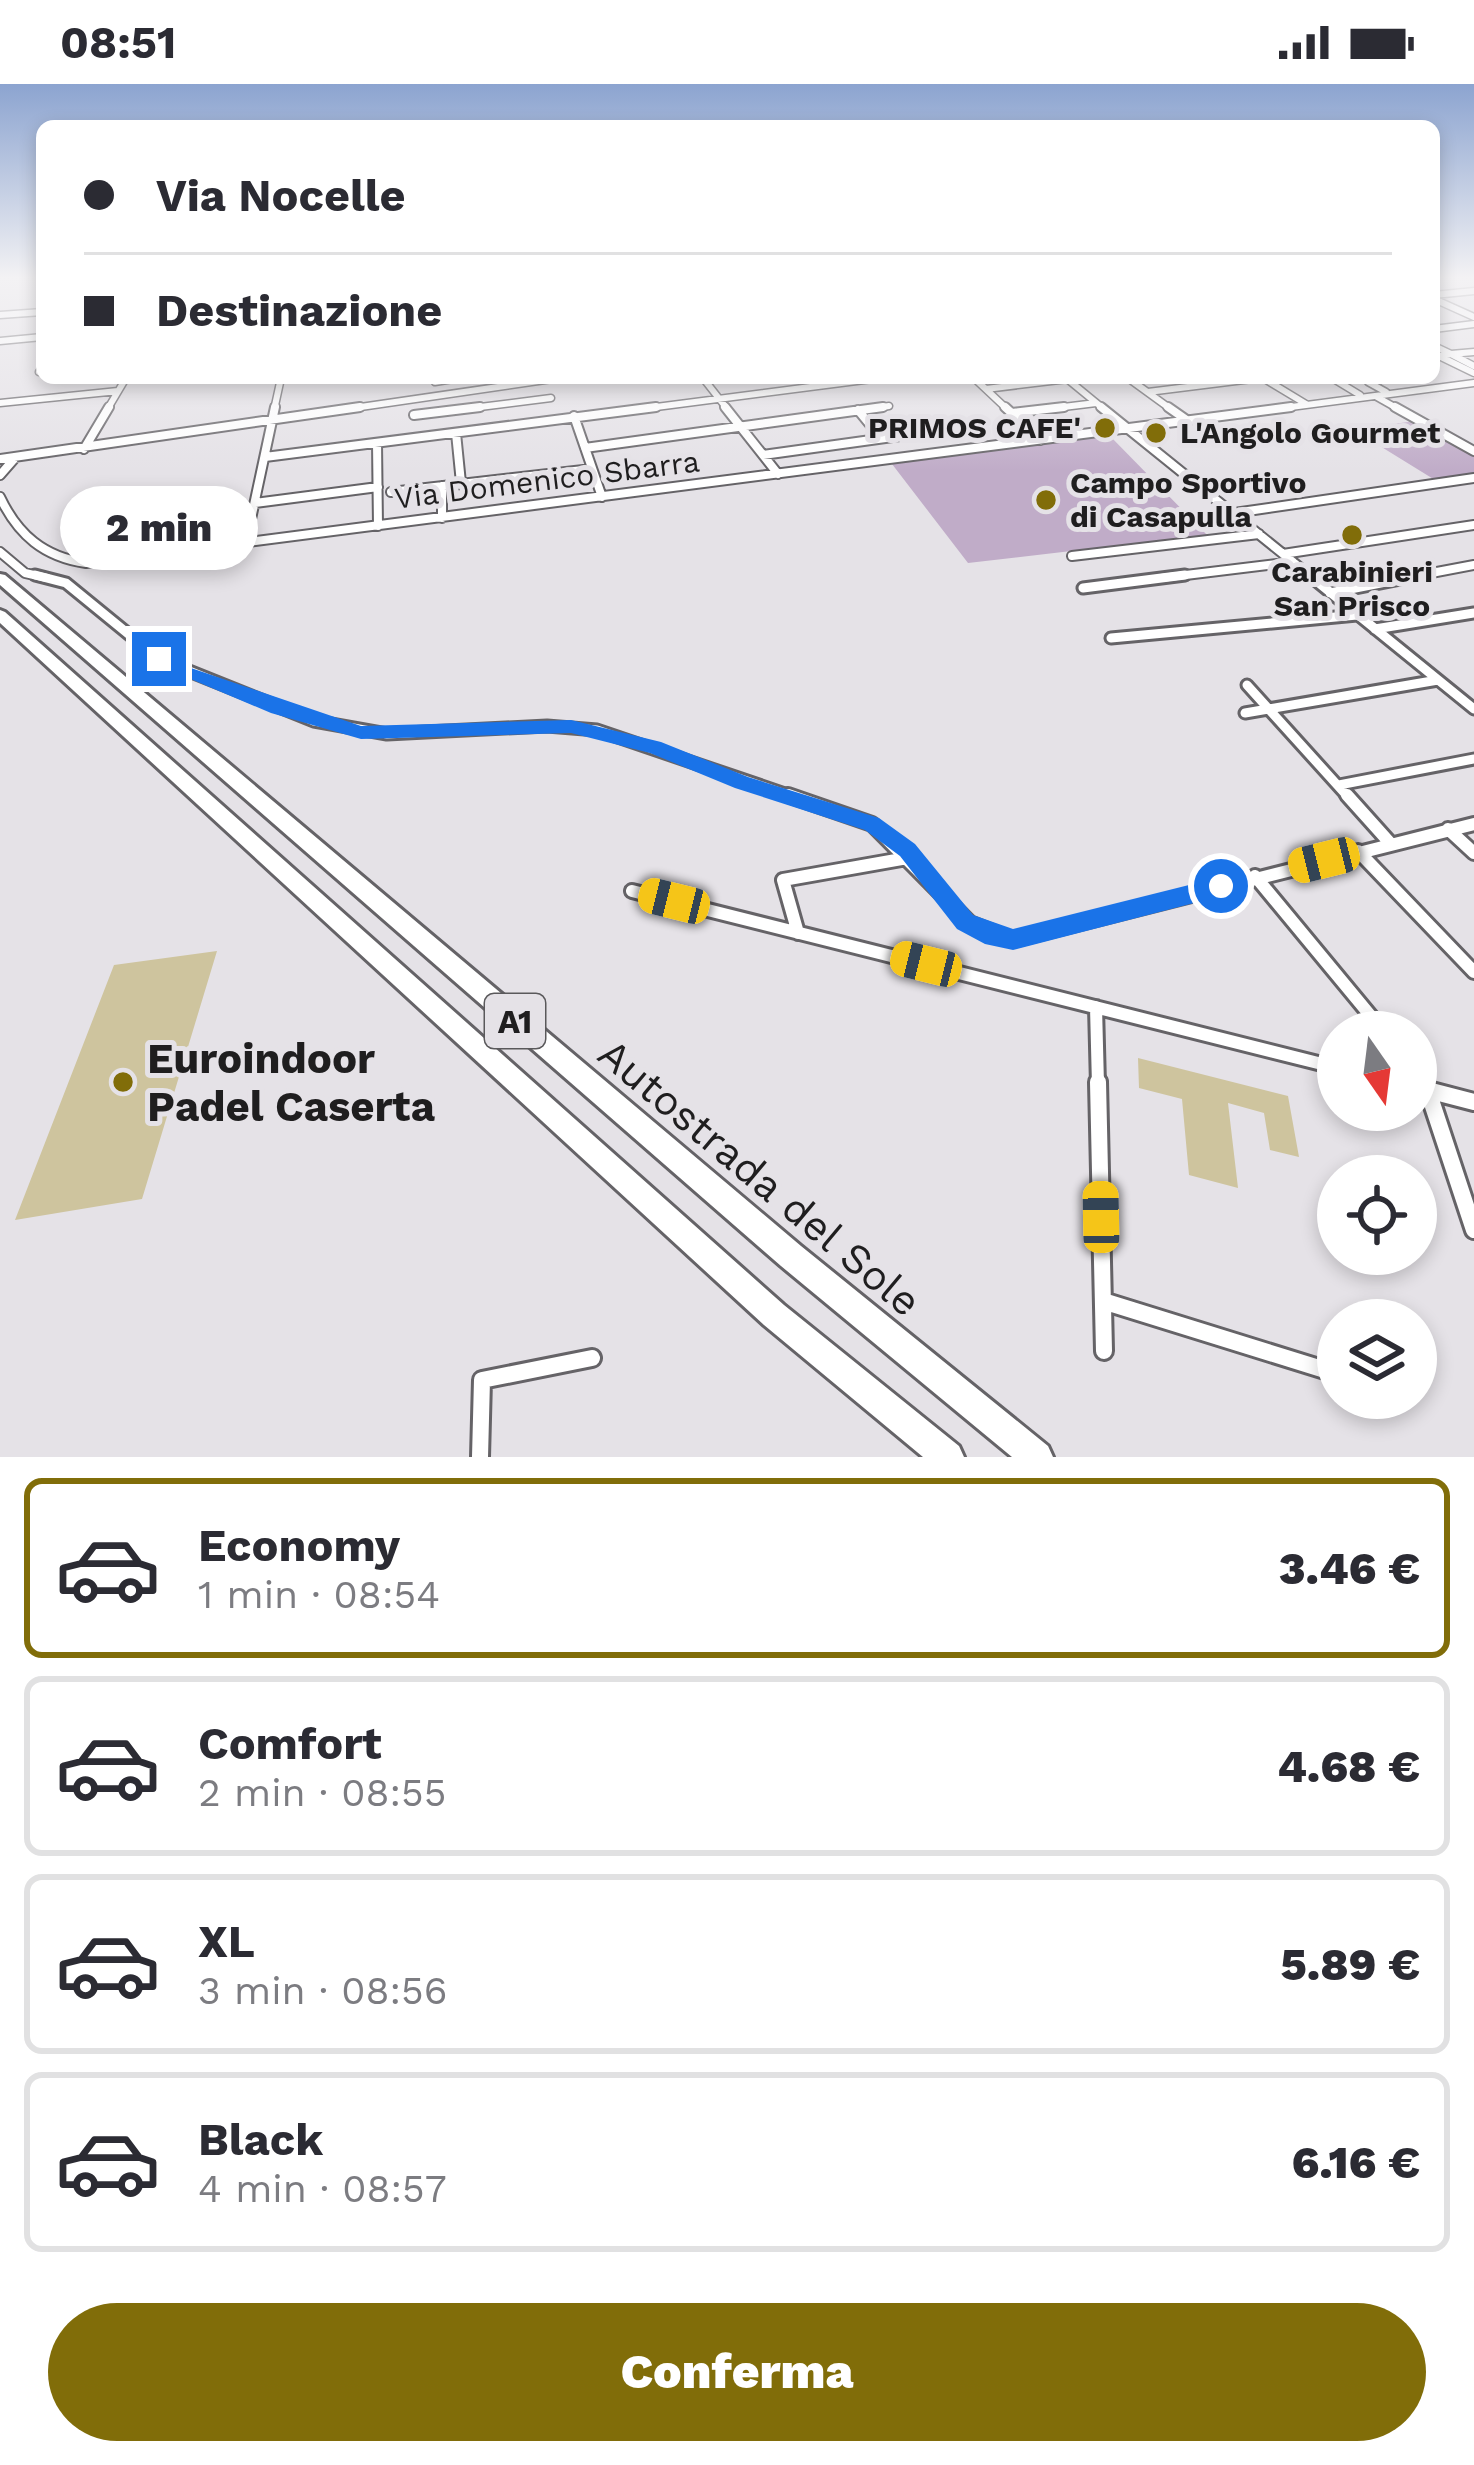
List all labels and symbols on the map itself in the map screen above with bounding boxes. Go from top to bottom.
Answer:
place label: PRIMOS CAFE' [868,410,1081,445]
marker: PRIMOS CAFE' [1092,415,1118,441]
place label: L'Angolo Gourmet [1180,415,1440,450]
marker: L'Angolo Gourmet [1143,420,1169,446]
street label: Via Domenico Sbarra [392,443,701,516]
place label: Campo Sportivo di Casapulla [1070,465,1306,534]
callout: 2 min [60,485,258,569]
marker: Campo Sportivo di Casapulla [1033,487,1059,513]
marker: Carabinieri San Prisco [1339,522,1365,548]
place label: Carabinieri San Prisco [1271,554,1433,623]
route end [132,632,186,686]
car [1285,834,1363,886]
route start [1194,859,1248,913]
car [635,875,713,927]
car [887,938,965,990]
road number: A1 [485,994,545,1048]
north arrow [1317,1011,1437,1131]
street label: Autostrada del Sole [589,1028,931,1326]
place label: Euroindoor Padel Caserta [147,1034,436,1131]
marker: Euroindoor Padel Caserta [110,1069,136,1095]
car [1082,1181,1120,1253]

